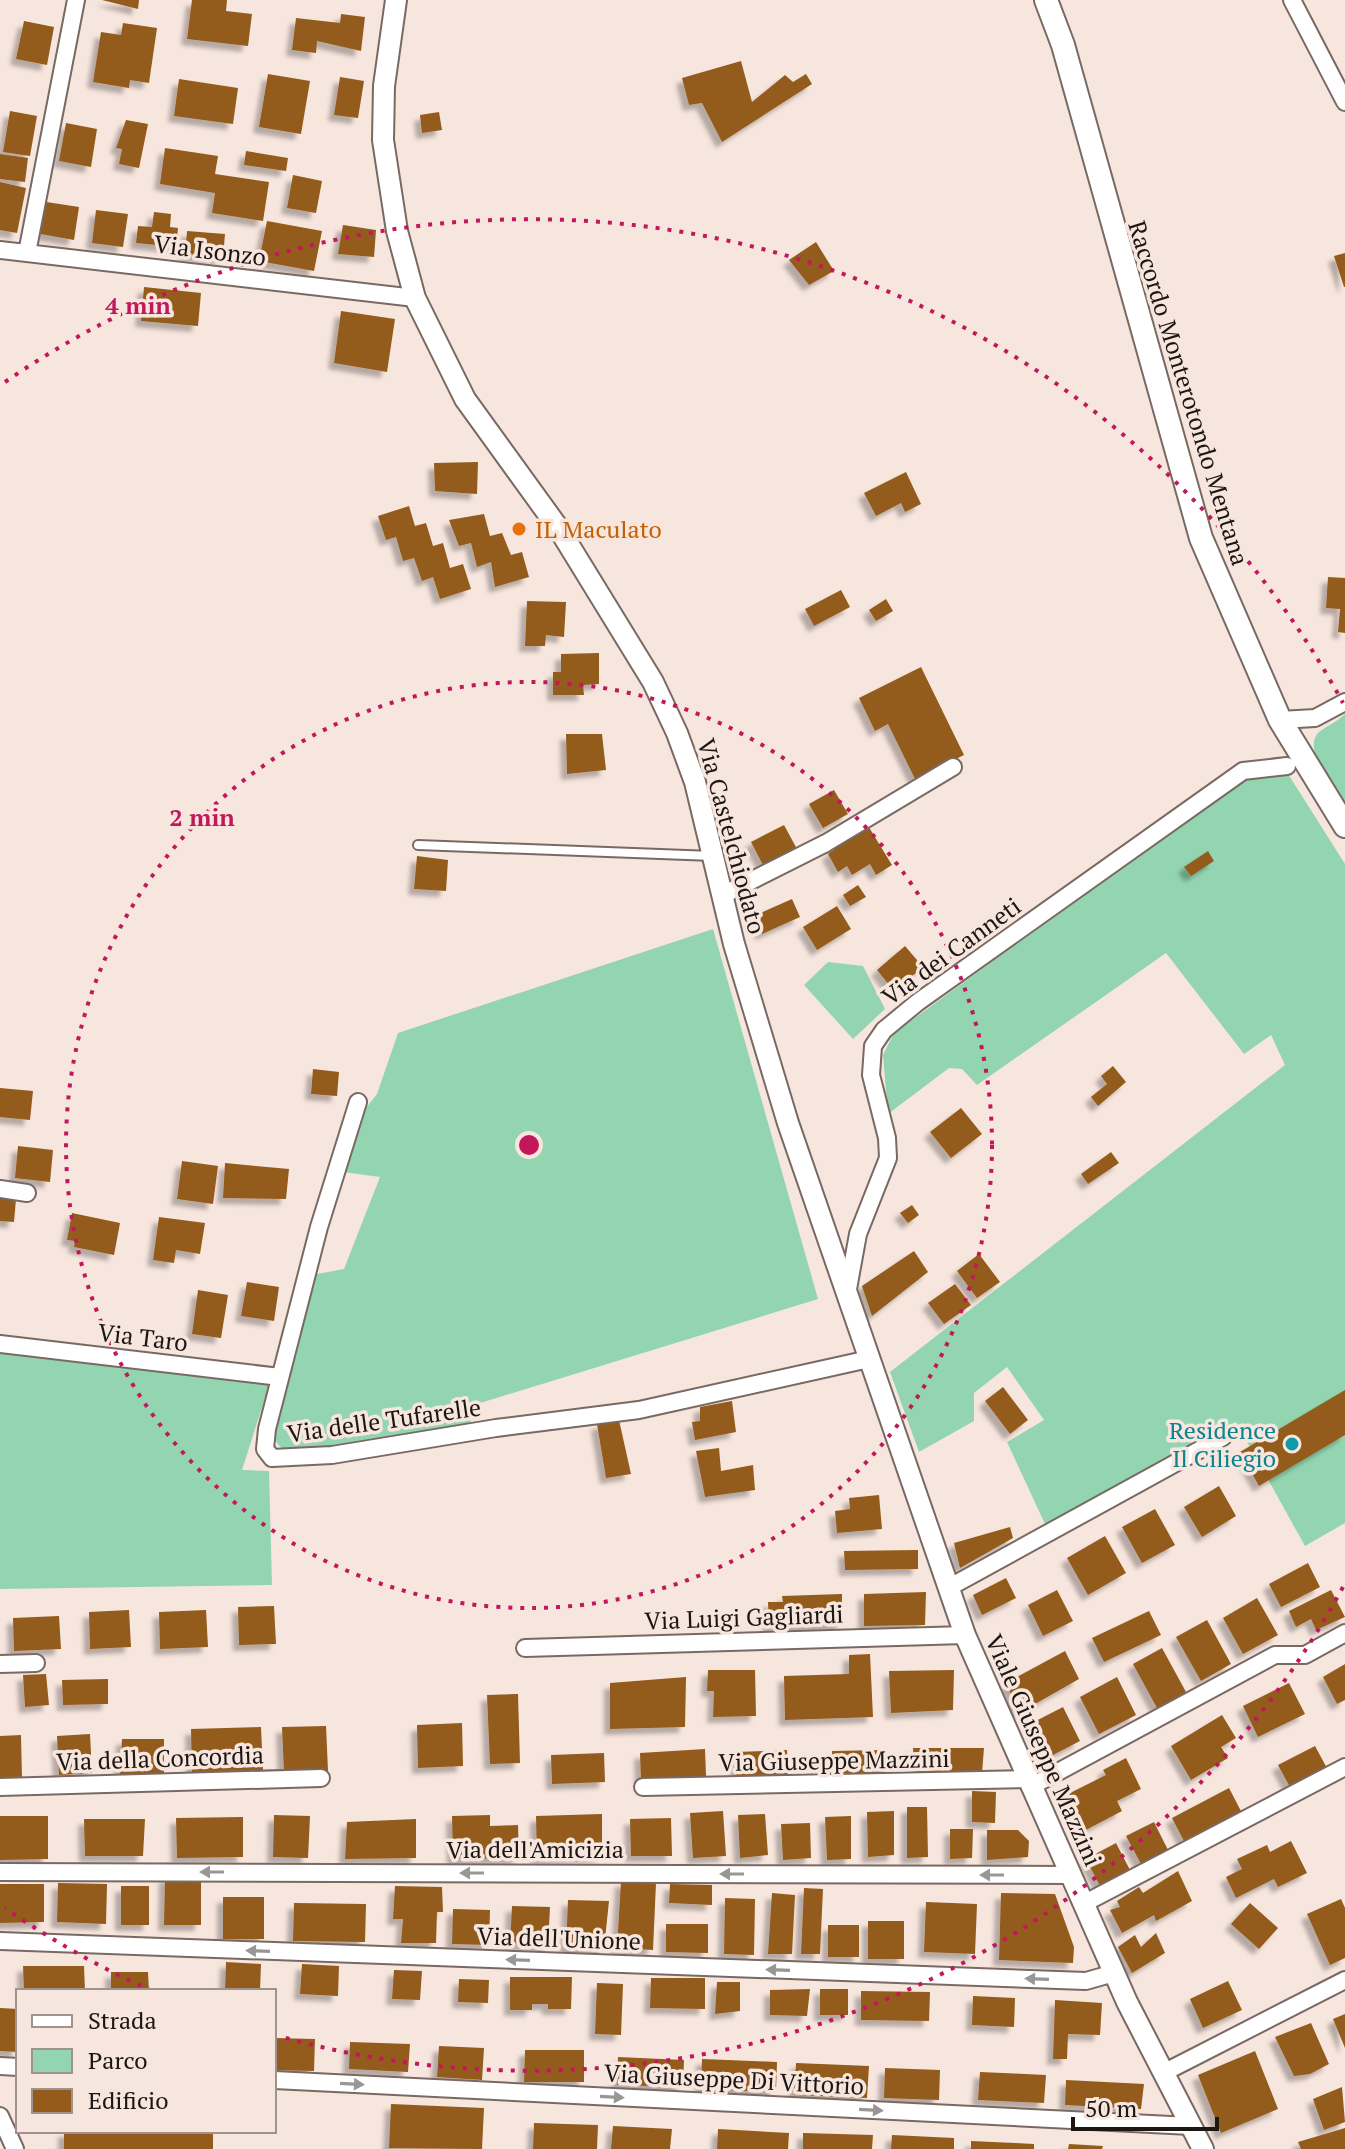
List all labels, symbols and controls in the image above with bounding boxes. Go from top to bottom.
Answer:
street label: Raccordo Monterotondo Mentana [1121,217,1257,569]
street label: Via Isonzo [152,227,268,273]
text: 4 min [105,289,171,321]
place label: IL Maculato [535,513,662,545]
marker: IL Maculato [510,520,528,538]
street label: Via Castelchiodato [691,735,773,937]
text: 2 min [169,801,235,833]
street label: Via dei Canneti [875,890,1027,1012]
centre of rings [515,1131,543,1159]
street label: Via Taro [96,1316,190,1358]
street label: Via delle Tufarelle [285,1391,483,1449]
place label: Residence Il Ciliegio [1169,1414,1276,1474]
marker: Residence Il Ciliegio [1283,1435,1301,1453]
street label: Via Luigi Gagliardi [644,1598,844,1636]
street label: Viale Giuseppe Mazzini [978,1629,1110,1871]
street label: Via della Concordia [56,1738,264,1778]
street label: Via Giuseppe Mazzini [718,1742,950,1778]
street label: Via dell'Amicizia [446,1833,624,1865]
one-way arrow [199,1866,224,1878]
one-way arrow [459,1867,484,1879]
one-way arrow [719,1868,744,1880]
one-way arrow [979,1869,1004,1881]
street label: Via dell'Unione [477,1919,641,1957]
one-way arrow [245,1944,270,1957]
one-way arrow [505,1954,530,1967]
one-way arrow [765,1963,790,1976]
one-way arrow [1024,1973,1049,1986]
legend [16,1989,276,2133]
text: Strada [88,2004,157,2036]
text: Parco [88,2044,148,2076]
street label: Via Giuseppe Di Vittorio [603,2056,865,2102]
one-way arrow [340,2078,365,2091]
scale bar [1073,2081,1217,2131]
text: Edificio [88,2084,169,2116]
one-way arrow [600,2091,625,2104]
text: 50 m [1085,2092,1137,2124]
one-way arrow [859,2104,884,2117]

